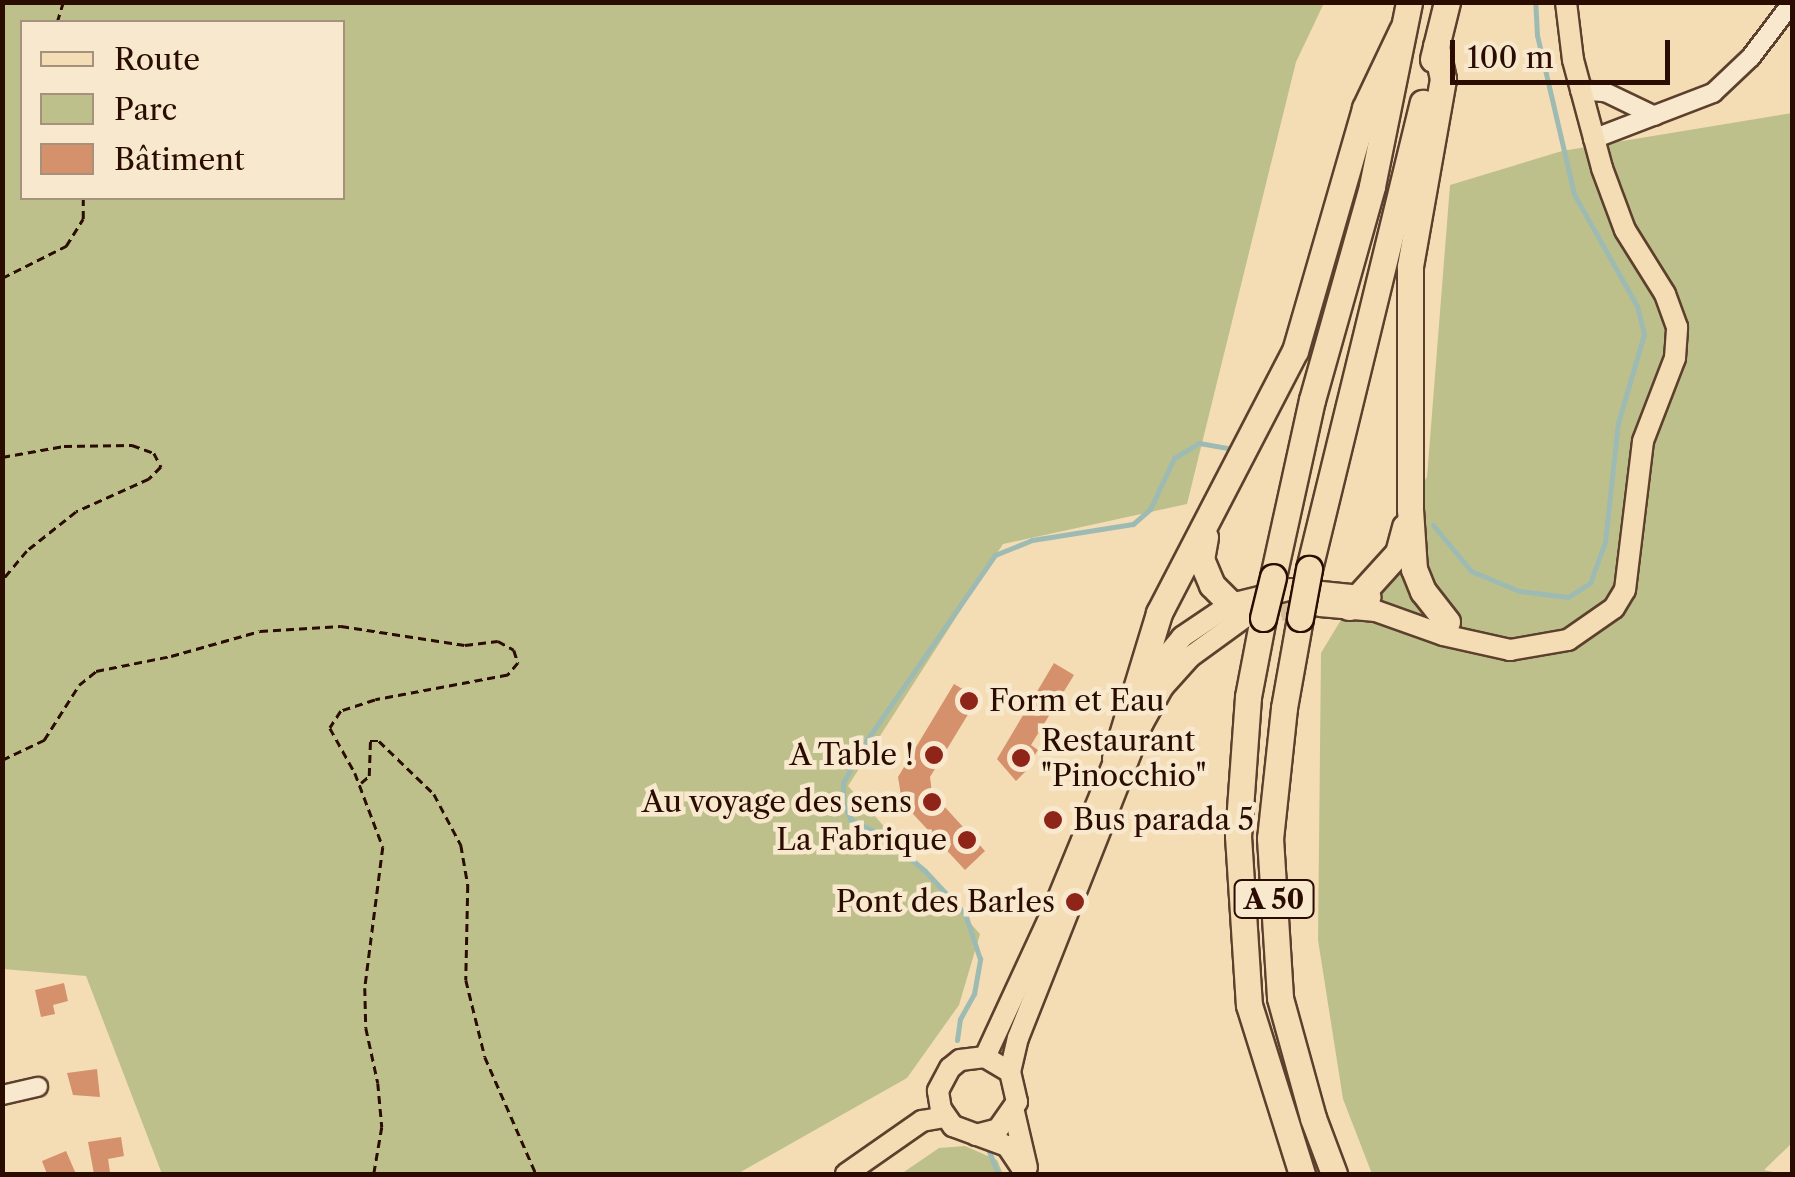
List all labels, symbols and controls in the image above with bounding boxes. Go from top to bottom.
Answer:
legend [20,20,345,200]
scale bar [1455,20,1675,82]
text: 100 m [1467,39,1554,76]
text: Route [114,41,200,78]
text: Parc [114,91,177,128]
text: Bâtiment [114,141,245,178]
place label: Form et Eau [989,683,1165,719]
marker: Form et Eau [958,690,980,712]
place label: Restaurant "Pinocchio" [1041,723,1206,794]
place label: A Table ! [787,737,914,773]
marker: A Table ! [923,744,945,766]
marker: Restaurant "Pinocchio" [1010,747,1032,769]
place label: Au voyage des sens [641,784,912,820]
marker: Au voyage des sens [921,791,943,813]
place label: Bus parada 5 [1073,802,1255,838]
marker: Bus parada 5 [1042,809,1064,831]
place label: La Fabrique [776,822,947,858]
marker: La Fabrique [956,829,978,851]
road number: A 50 [1232,876,1316,922]
place label: Pont des Barles [836,884,1055,920]
marker: Pont des Barles [1064,891,1086,913]

